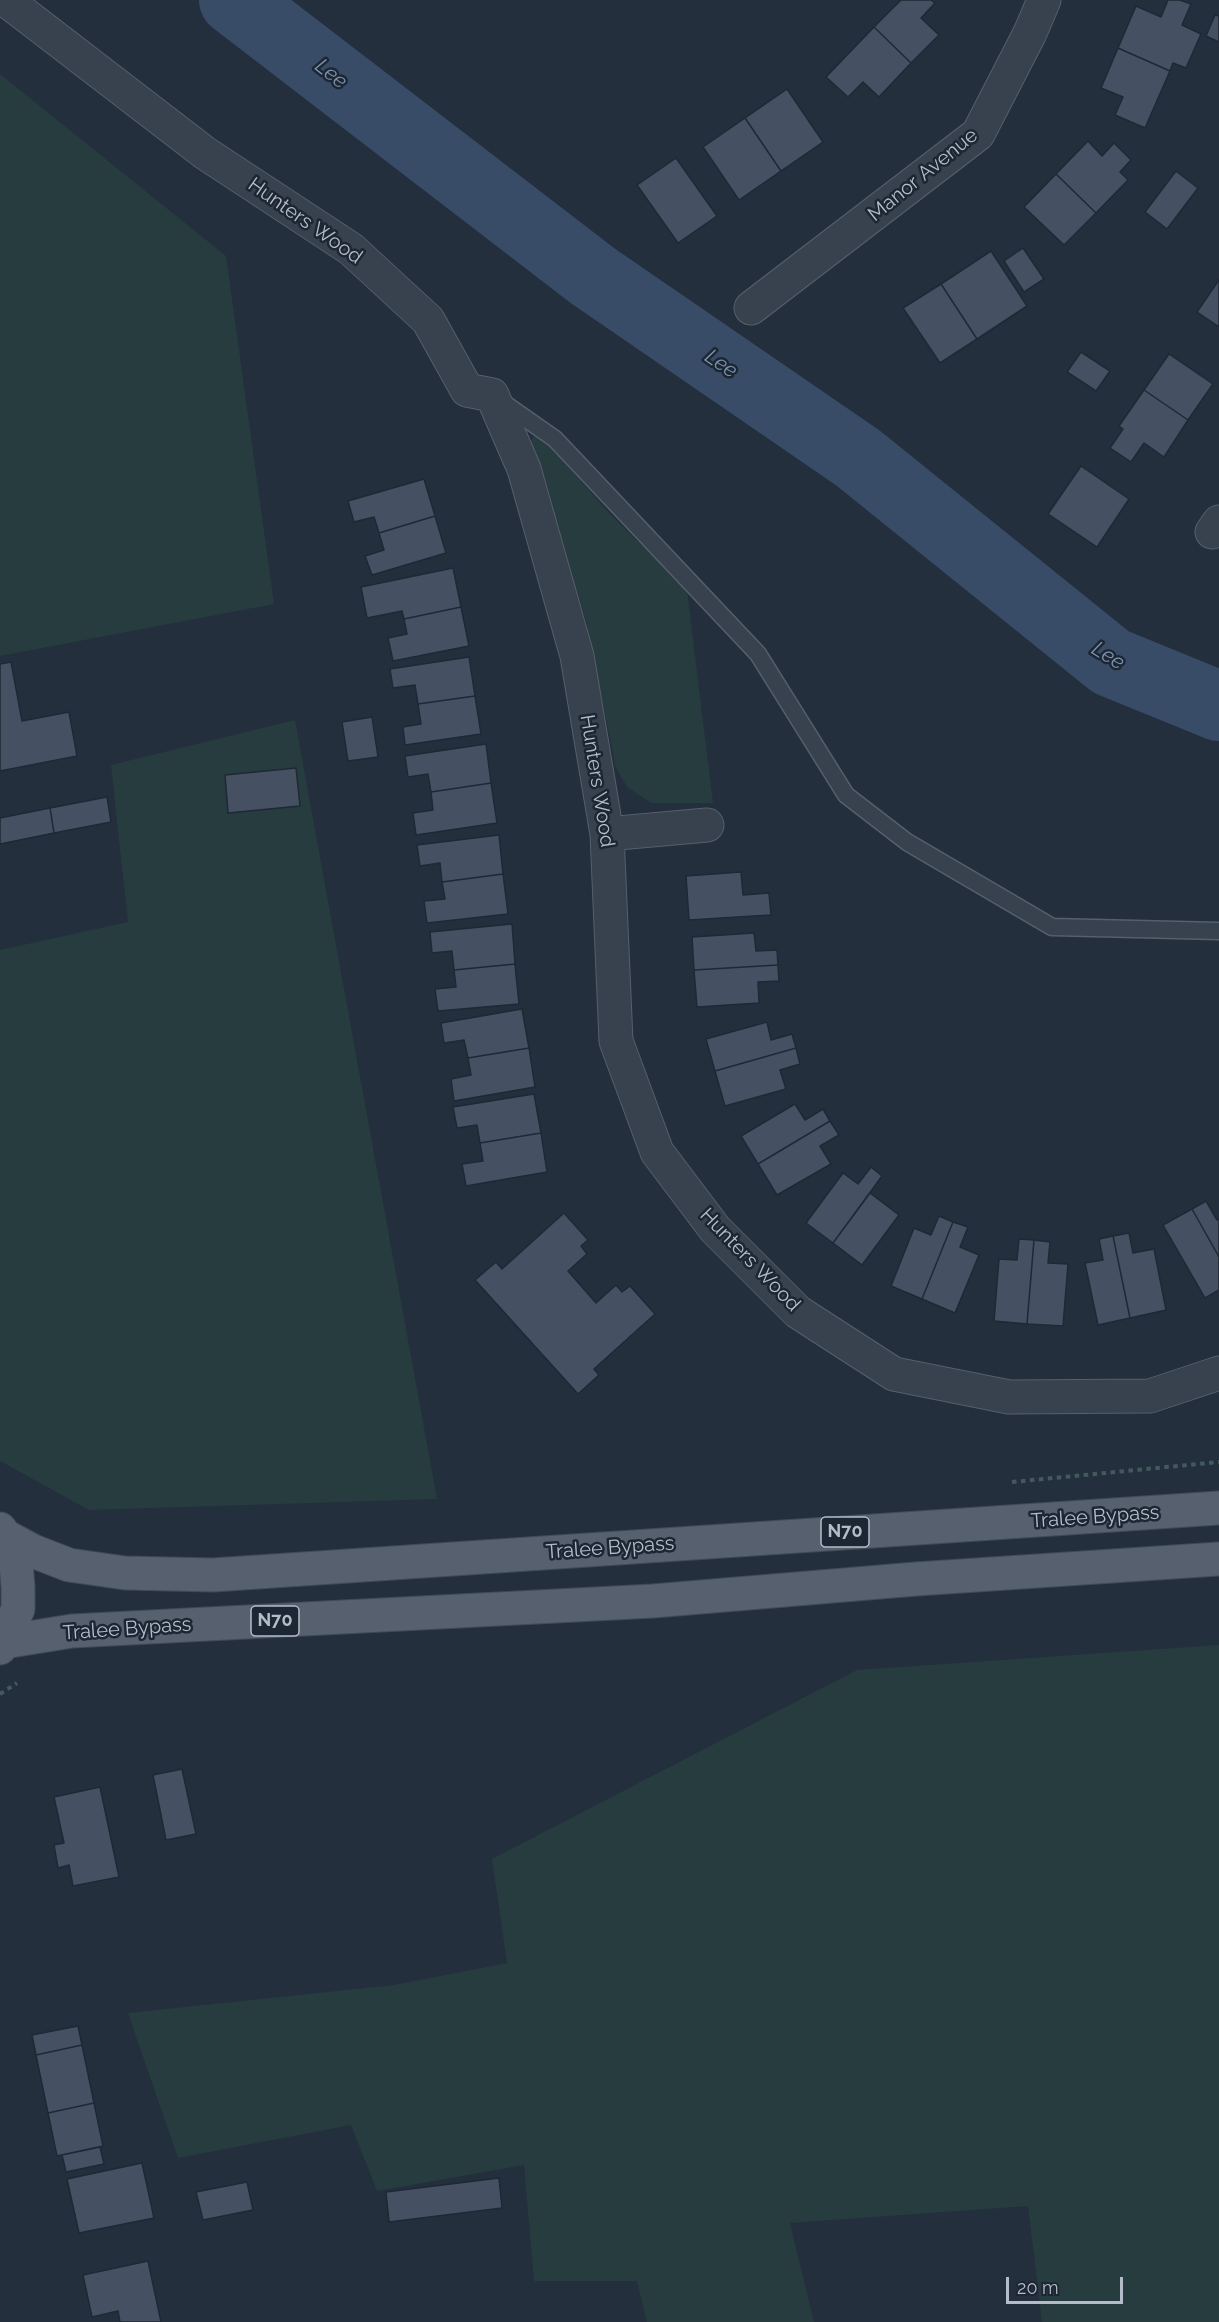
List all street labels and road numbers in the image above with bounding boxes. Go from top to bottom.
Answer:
street label: Manor Avenue [863,123,983,227]
street label: Hunters Wood [243,173,367,269]
street label: Hunters Wood [575,713,619,849]
street label: Hunters Wood [695,1203,805,1317]
street label: Tralee Bypass [1030,1501,1160,1533]
road number: N70 [821,1517,869,1547]
street label: Tralee Bypass [545,1532,675,1564]
road number: N70 [251,1606,299,1636]
street label: Tralee Bypass [62,1613,192,1645]

